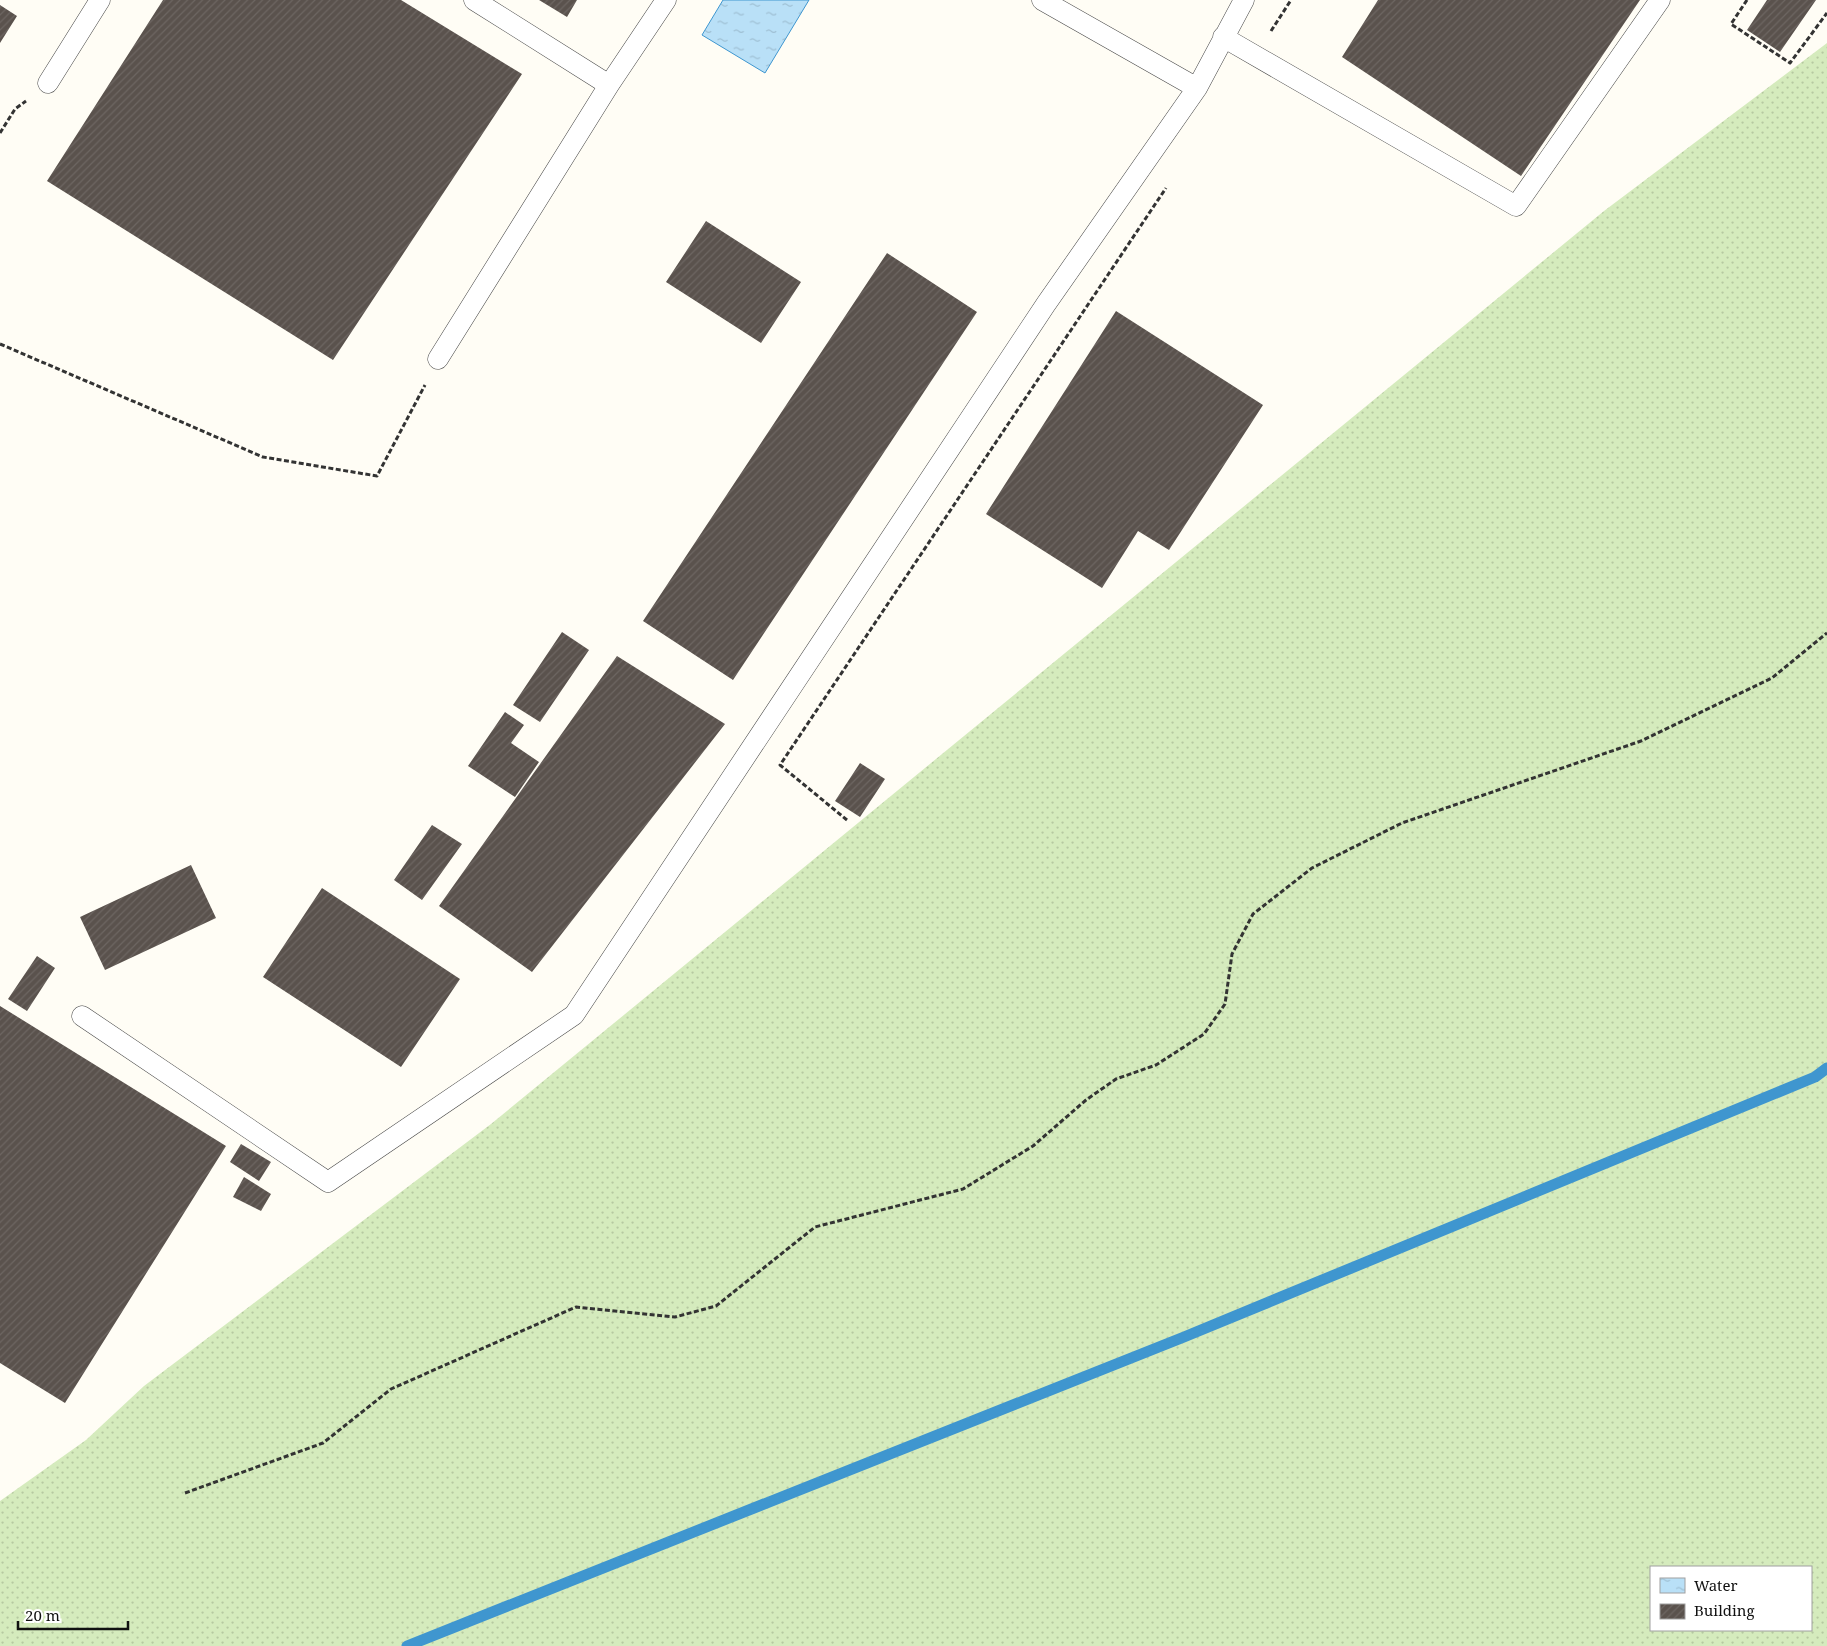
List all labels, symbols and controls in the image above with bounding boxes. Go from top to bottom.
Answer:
legend [1650,1566,1812,1631]
text: Water [1694,1575,1737,1595]
scale bar [18,1598,128,1630]
text: Building [1694,1600,1755,1620]
text: 20 m [25,1605,60,1625]

